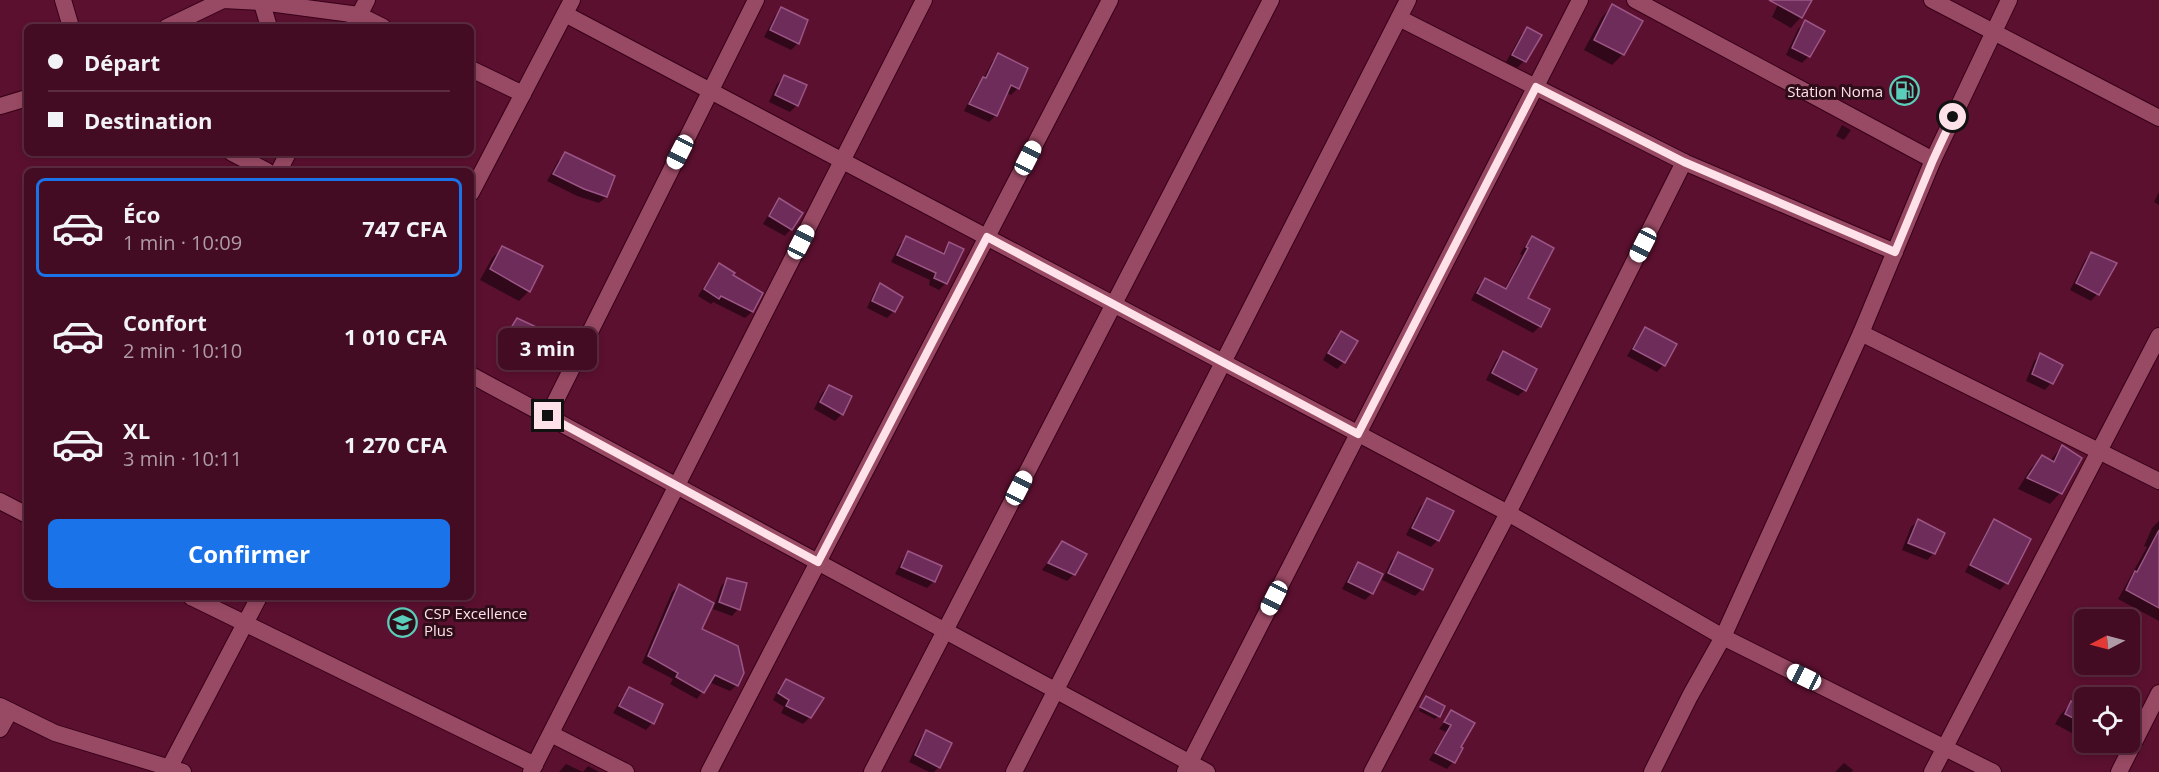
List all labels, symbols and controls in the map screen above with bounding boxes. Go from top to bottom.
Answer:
text: Départ [84,47,160,77]
fuel station icon: Station Noma [1888,75,1920,107]
place label: Station Noma [1787,81,1883,101]
route start [1939,103,1966,130]
text: Destination [84,105,213,135]
car [664,132,696,172]
car [1012,138,1044,178]
text: Éco [123,199,160,229]
icon: car [51,201,105,255]
text: 747 CFA [362,213,447,243]
car [785,222,817,262]
car [1627,225,1659,265]
text: 1 min · 10:09 [123,229,242,256]
text: Confort [123,307,207,337]
icon: car [51,309,105,363]
text: 1 010 CFA [344,321,447,351]
callout: 3 min [498,329,598,371]
text: 3 min [520,335,575,362]
text: 2 min · 10:10 [123,337,242,364]
route end [534,402,561,429]
text: XL [123,415,150,445]
icon: car [51,417,105,471]
text: 1 270 CFA [344,429,447,459]
text: 3 min · 10:11 [123,445,242,472]
car [1003,468,1035,508]
button: Confirmer [48,519,450,588]
car [1258,578,1290,618]
place label: CSP Excellence Plus [424,603,527,640]
school or university icon: CSP Excellence Plus [387,606,419,638]
north arrow [2074,609,2140,675]
map controls [2074,609,2140,753]
car [1784,661,1824,693]
button: locate [2074,687,2140,753]

